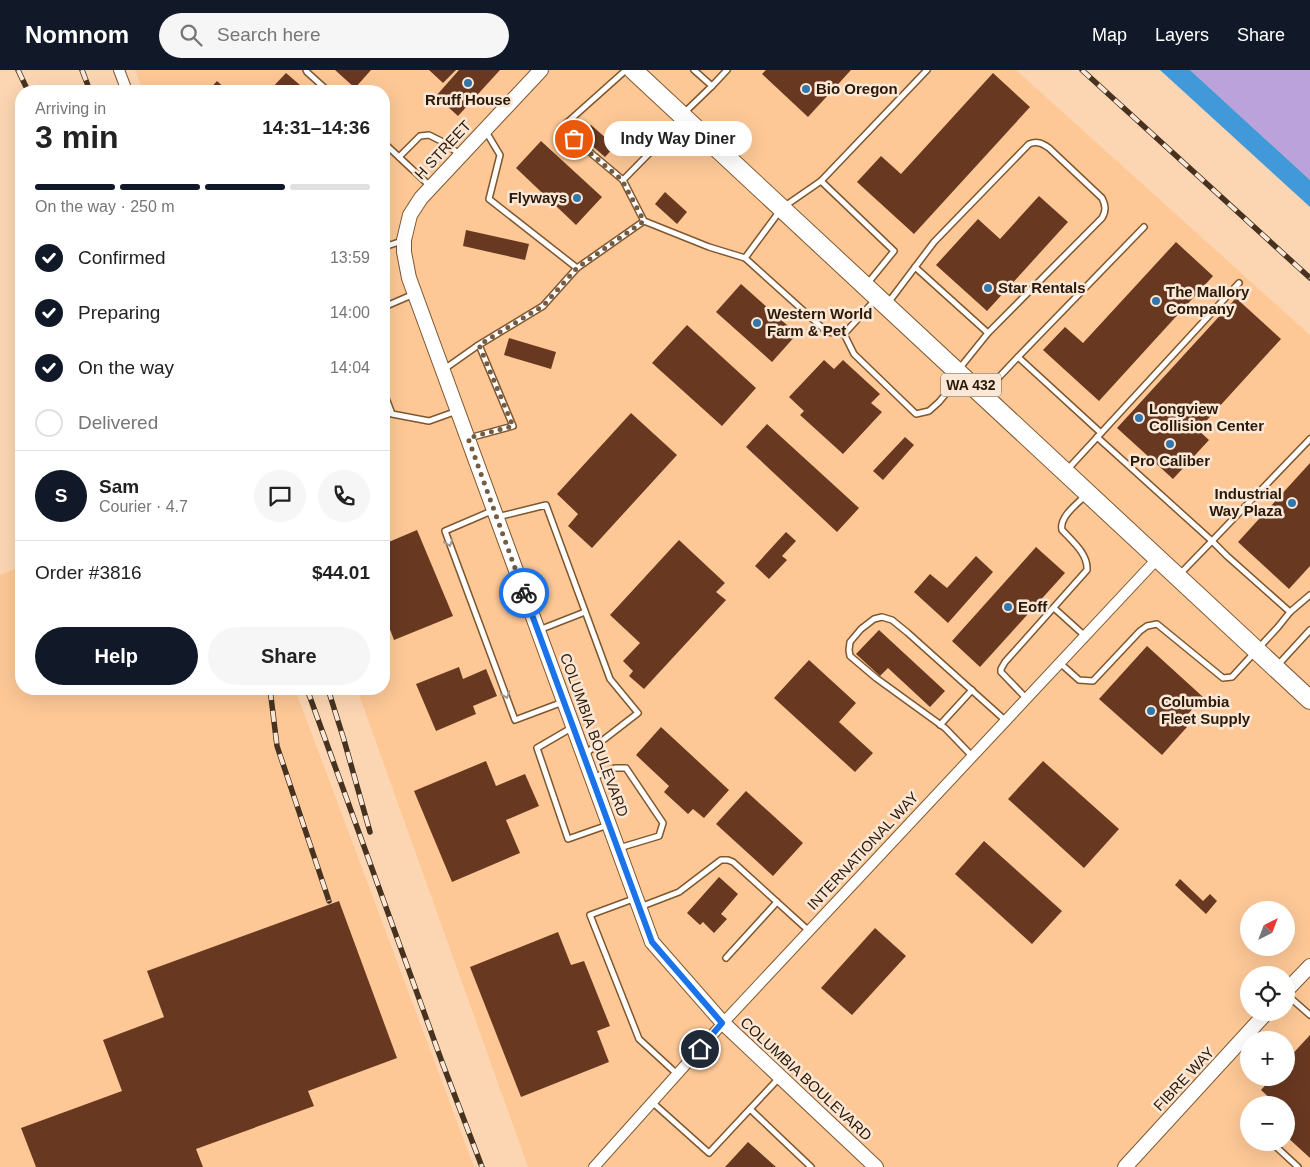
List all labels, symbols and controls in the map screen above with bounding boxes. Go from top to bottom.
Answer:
search box [159,13,509,58]
text: Nomnom [25,21,129,48]
icon: search [177,21,205,49]
text: Search here [217,24,321,45]
text: Map [1092,25,1127,45]
text: Layers [1155,25,1209,45]
text: Share [1237,25,1285,45]
marker: Rruff House [462,77,474,89]
place label: Bio Oregon [816,80,898,97]
marker: Bio Oregon [800,83,812,95]
place label: Rruff House [425,91,511,108]
text: Arriving in [35,100,106,117]
text: 14:31–14:36 [262,117,370,138]
street label: H STREET [411,117,474,183]
pin [553,118,595,160]
text: 3 min [35,119,119,155]
callout: Indy Way Diner [604,122,752,156]
icon: bag [560,125,588,153]
text: Indy Way Diner [621,130,735,147]
place label: Flyways [509,189,567,206]
marker: Flyways [571,192,583,204]
text: On the way · 250 m [35,198,175,215]
icon: check [35,244,63,272]
text: Confirmed [78,247,166,268]
text: 13:59 [330,249,370,266]
place label: Star Rentals [998,279,1086,296]
marker: Star Rentals [982,282,994,294]
place label: The Mallory Company [1166,283,1250,317]
marker: The Mallory Company [1150,295,1162,307]
icon: check [35,299,63,327]
text: Preparing [78,302,160,323]
text: 14:00 [330,304,370,321]
place label: Western World Farm & Pet [767,305,872,339]
marker: Western World Farm & Pet [751,317,763,329]
icon: check [35,354,63,382]
text: On the way [78,357,174,378]
text: 14:04 [330,359,370,376]
road number: WA 432 [941,374,1001,396]
place label: Longview Collision Center [1149,400,1264,434]
text: Delivered [78,412,158,433]
marker: Longview Collision Center [1133,412,1145,424]
marker: Pro Caliber [1164,438,1176,450]
place label: Pro Caliber [1130,452,1210,469]
button: chat [254,470,306,522]
button: phone [318,470,370,522]
text: Sam [99,476,139,497]
text: S [55,485,67,506]
place label: Industrial Way Plaza [1209,485,1283,519]
marker: Industrial Way Plaza [1286,497,1298,509]
text: Courier · 4.7 [99,498,188,515]
one-way arrow [443,538,453,546]
text: Order #3816 [35,562,142,583]
text: $44.01 [312,562,370,583]
courier [499,568,549,618]
icon: bike [510,579,538,607]
place label: Eoff [1018,598,1048,615]
marker: Eoff [1002,601,1014,613]
button: Help [35,627,198,685]
button: Share [208,627,370,685]
street label: COLUMBIA BOULEVARD [557,651,632,819]
one-way arrow [500,690,510,699]
place label: Columbia Fleet Supply [1161,693,1251,727]
marker: Columbia Fleet Supply [1145,705,1157,717]
street label: INTERNATIONAL WAY [804,788,922,913]
north arrow [1240,901,1295,956]
map controls [1240,901,1295,1151]
button: locate [1240,966,1295,1021]
street label: COLUMBIA BOULEVARD [737,1013,876,1144]
pin [679,1028,721,1070]
button: + [1240,1031,1295,1086]
icon: home [686,1035,714,1063]
street label: FIBRE WAY [1150,1043,1217,1114]
button: − [1240,1096,1295,1151]

